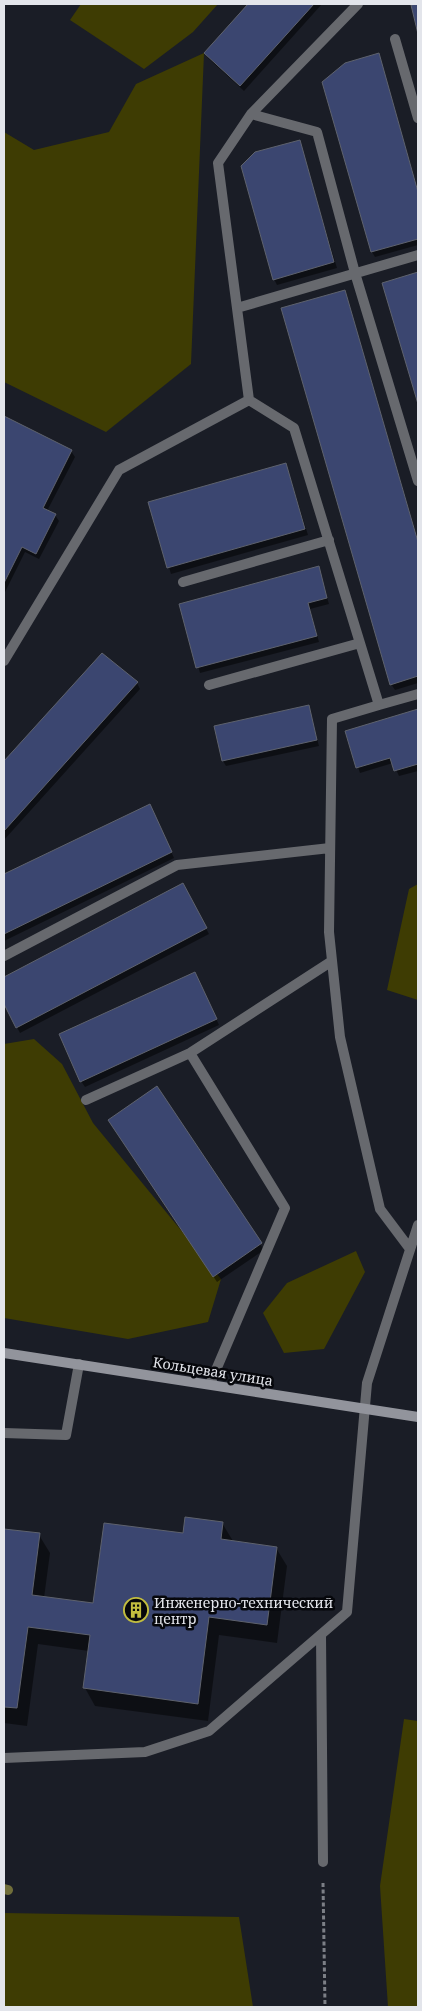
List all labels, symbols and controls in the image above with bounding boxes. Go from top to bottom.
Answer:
street label: Кольцевая улица [152,1352,274,1390]
place label: Инженерно-технический центр [154,1593,333,1628]
building icon: Инженерно-технический центр [123,1597,149,1623]

